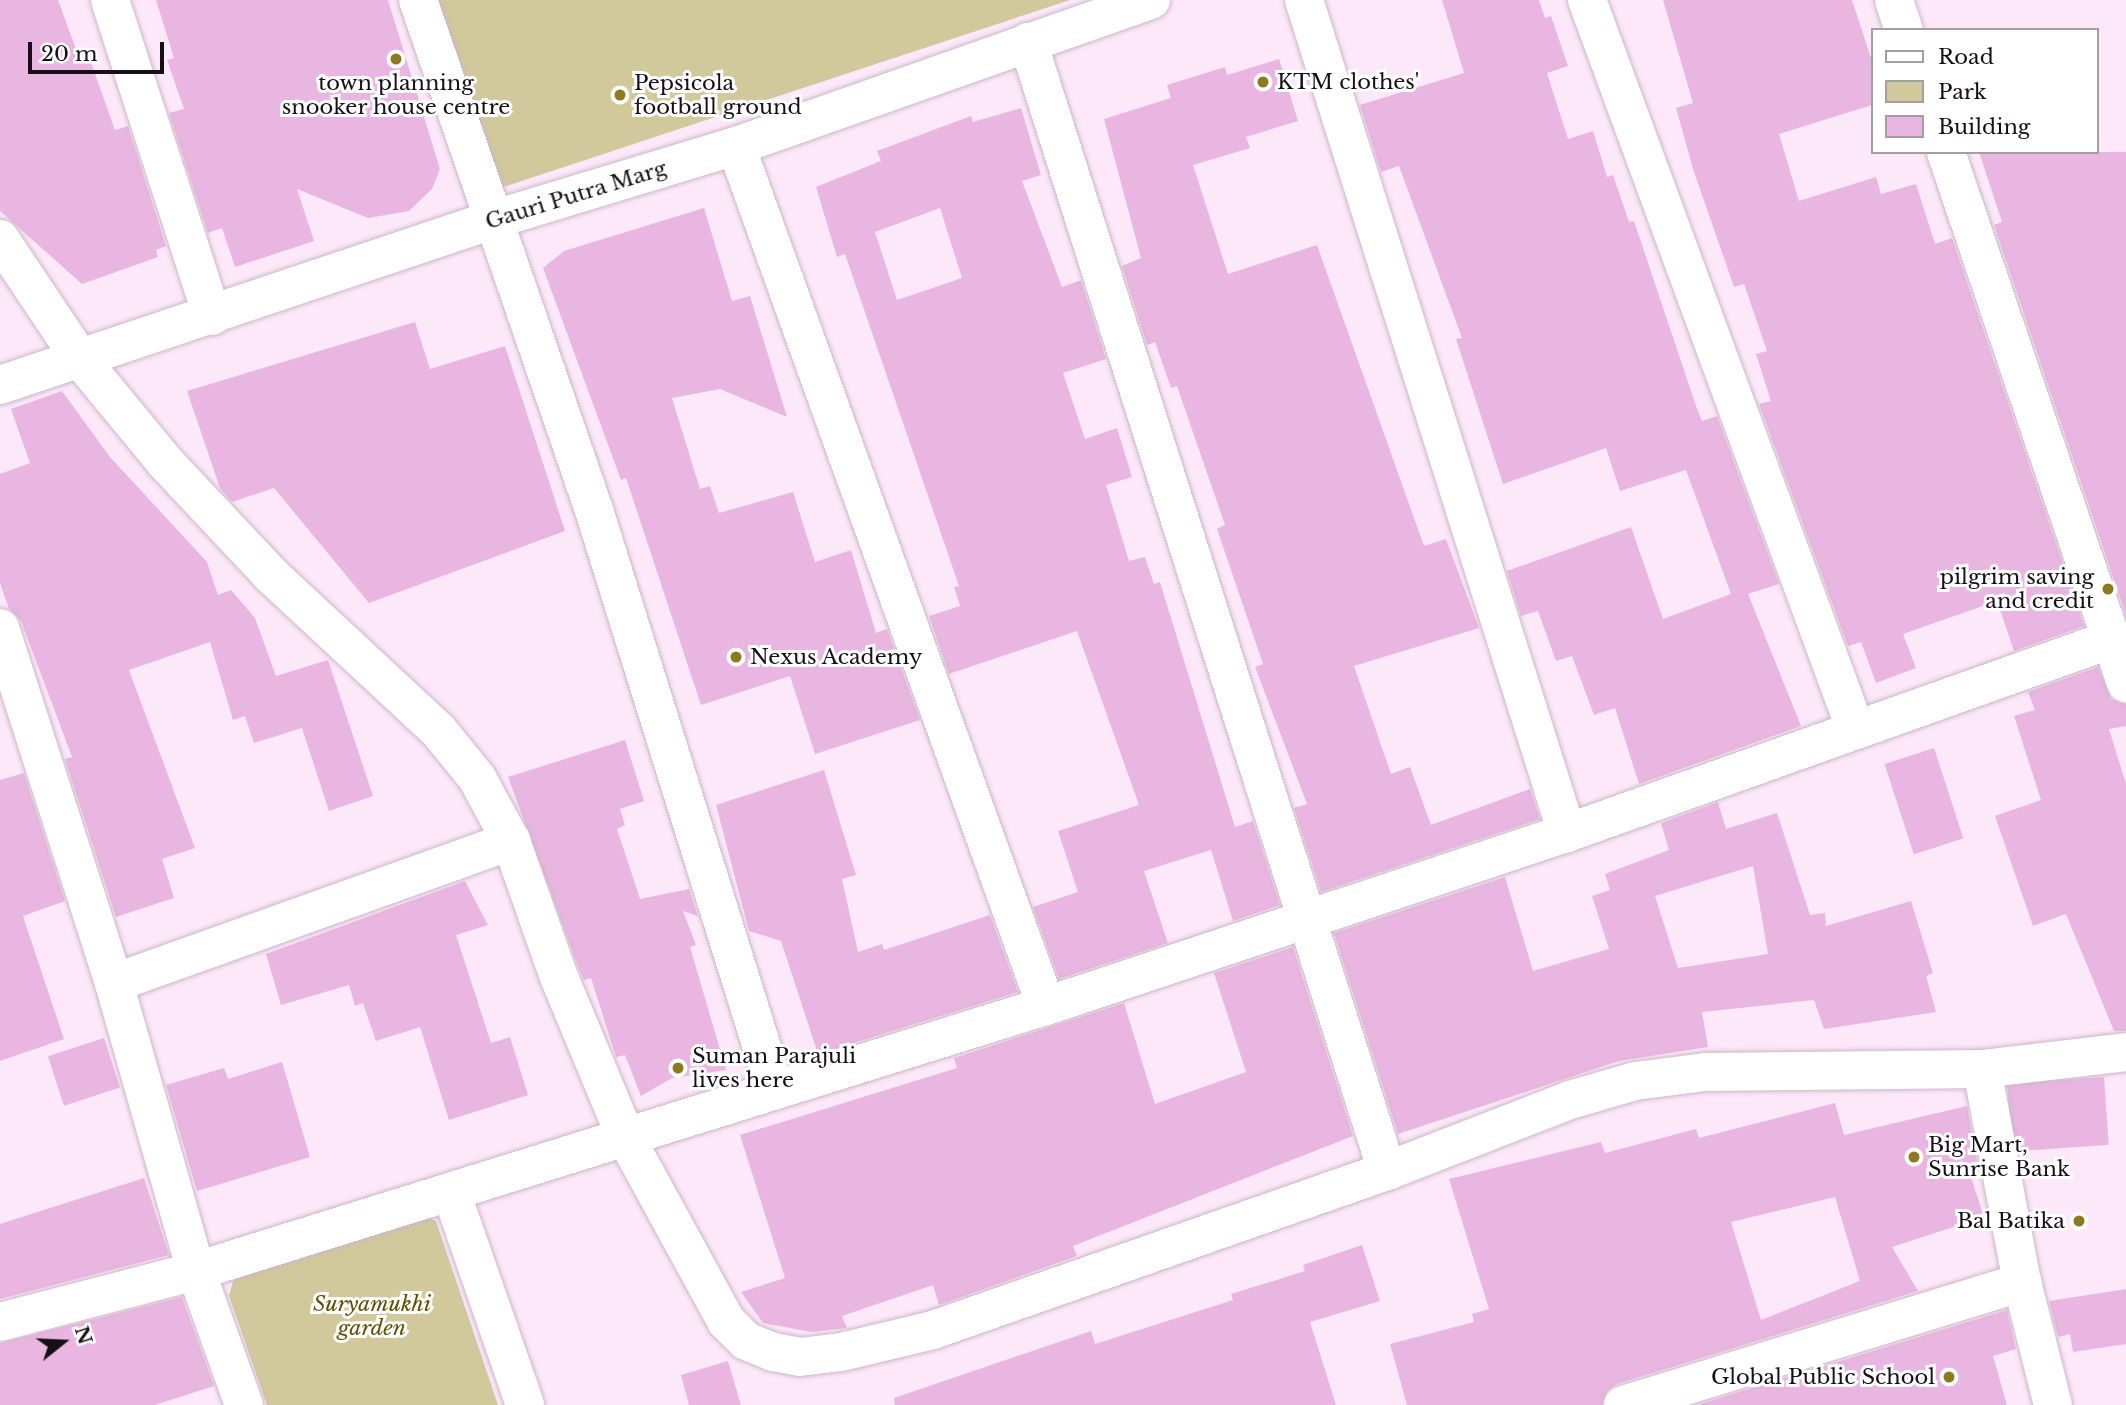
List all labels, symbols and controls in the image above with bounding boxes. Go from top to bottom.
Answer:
scale bar [32,28,168,72]
legend [1870,28,2098,154]
text: 20 m [41,41,98,67]
text: Road [1938,44,1994,70]
marker: town planning snooker house centre [388,51,404,67]
place label: KTM clothes' [1277,69,1419,95]
place label: town planning snooker house centre [281,70,511,120]
place label: Pepsicola football ground [634,70,802,120]
marker: KTM clothes' [1255,74,1271,90]
text: Park [1938,79,1987,105]
marker: Pepsicola football ground [612,87,628,103]
text: Building [1938,114,2030,140]
street label: Gauri Putra Marg [482,155,670,235]
place label: pilgrim saving and credit [1940,564,2094,614]
marker: pilgrim saving and credit [2100,581,2116,597]
place label: Nexus Academy [750,644,923,670]
marker: Nexus Academy [728,649,744,665]
place label: Suman Parajuli lives here [692,1043,856,1093]
marker: Suman Parajuli lives here [670,1060,686,1076]
place label: Big Mart, Sunrise Bank [1928,1132,2070,1182]
marker: Big Mart, Sunrise Bank [1906,1149,1922,1165]
place label: Bal Batika [1957,1208,2065,1234]
marker: Bal Batika [2071,1213,2087,1229]
park label: Suryamukhi garden [313,1291,431,1341]
north arrow [28,1307,98,1377]
text: N [70,1323,97,1347]
place label: Global Public School [1711,1364,1935,1390]
marker: Global Public School [1941,1369,1957,1385]

